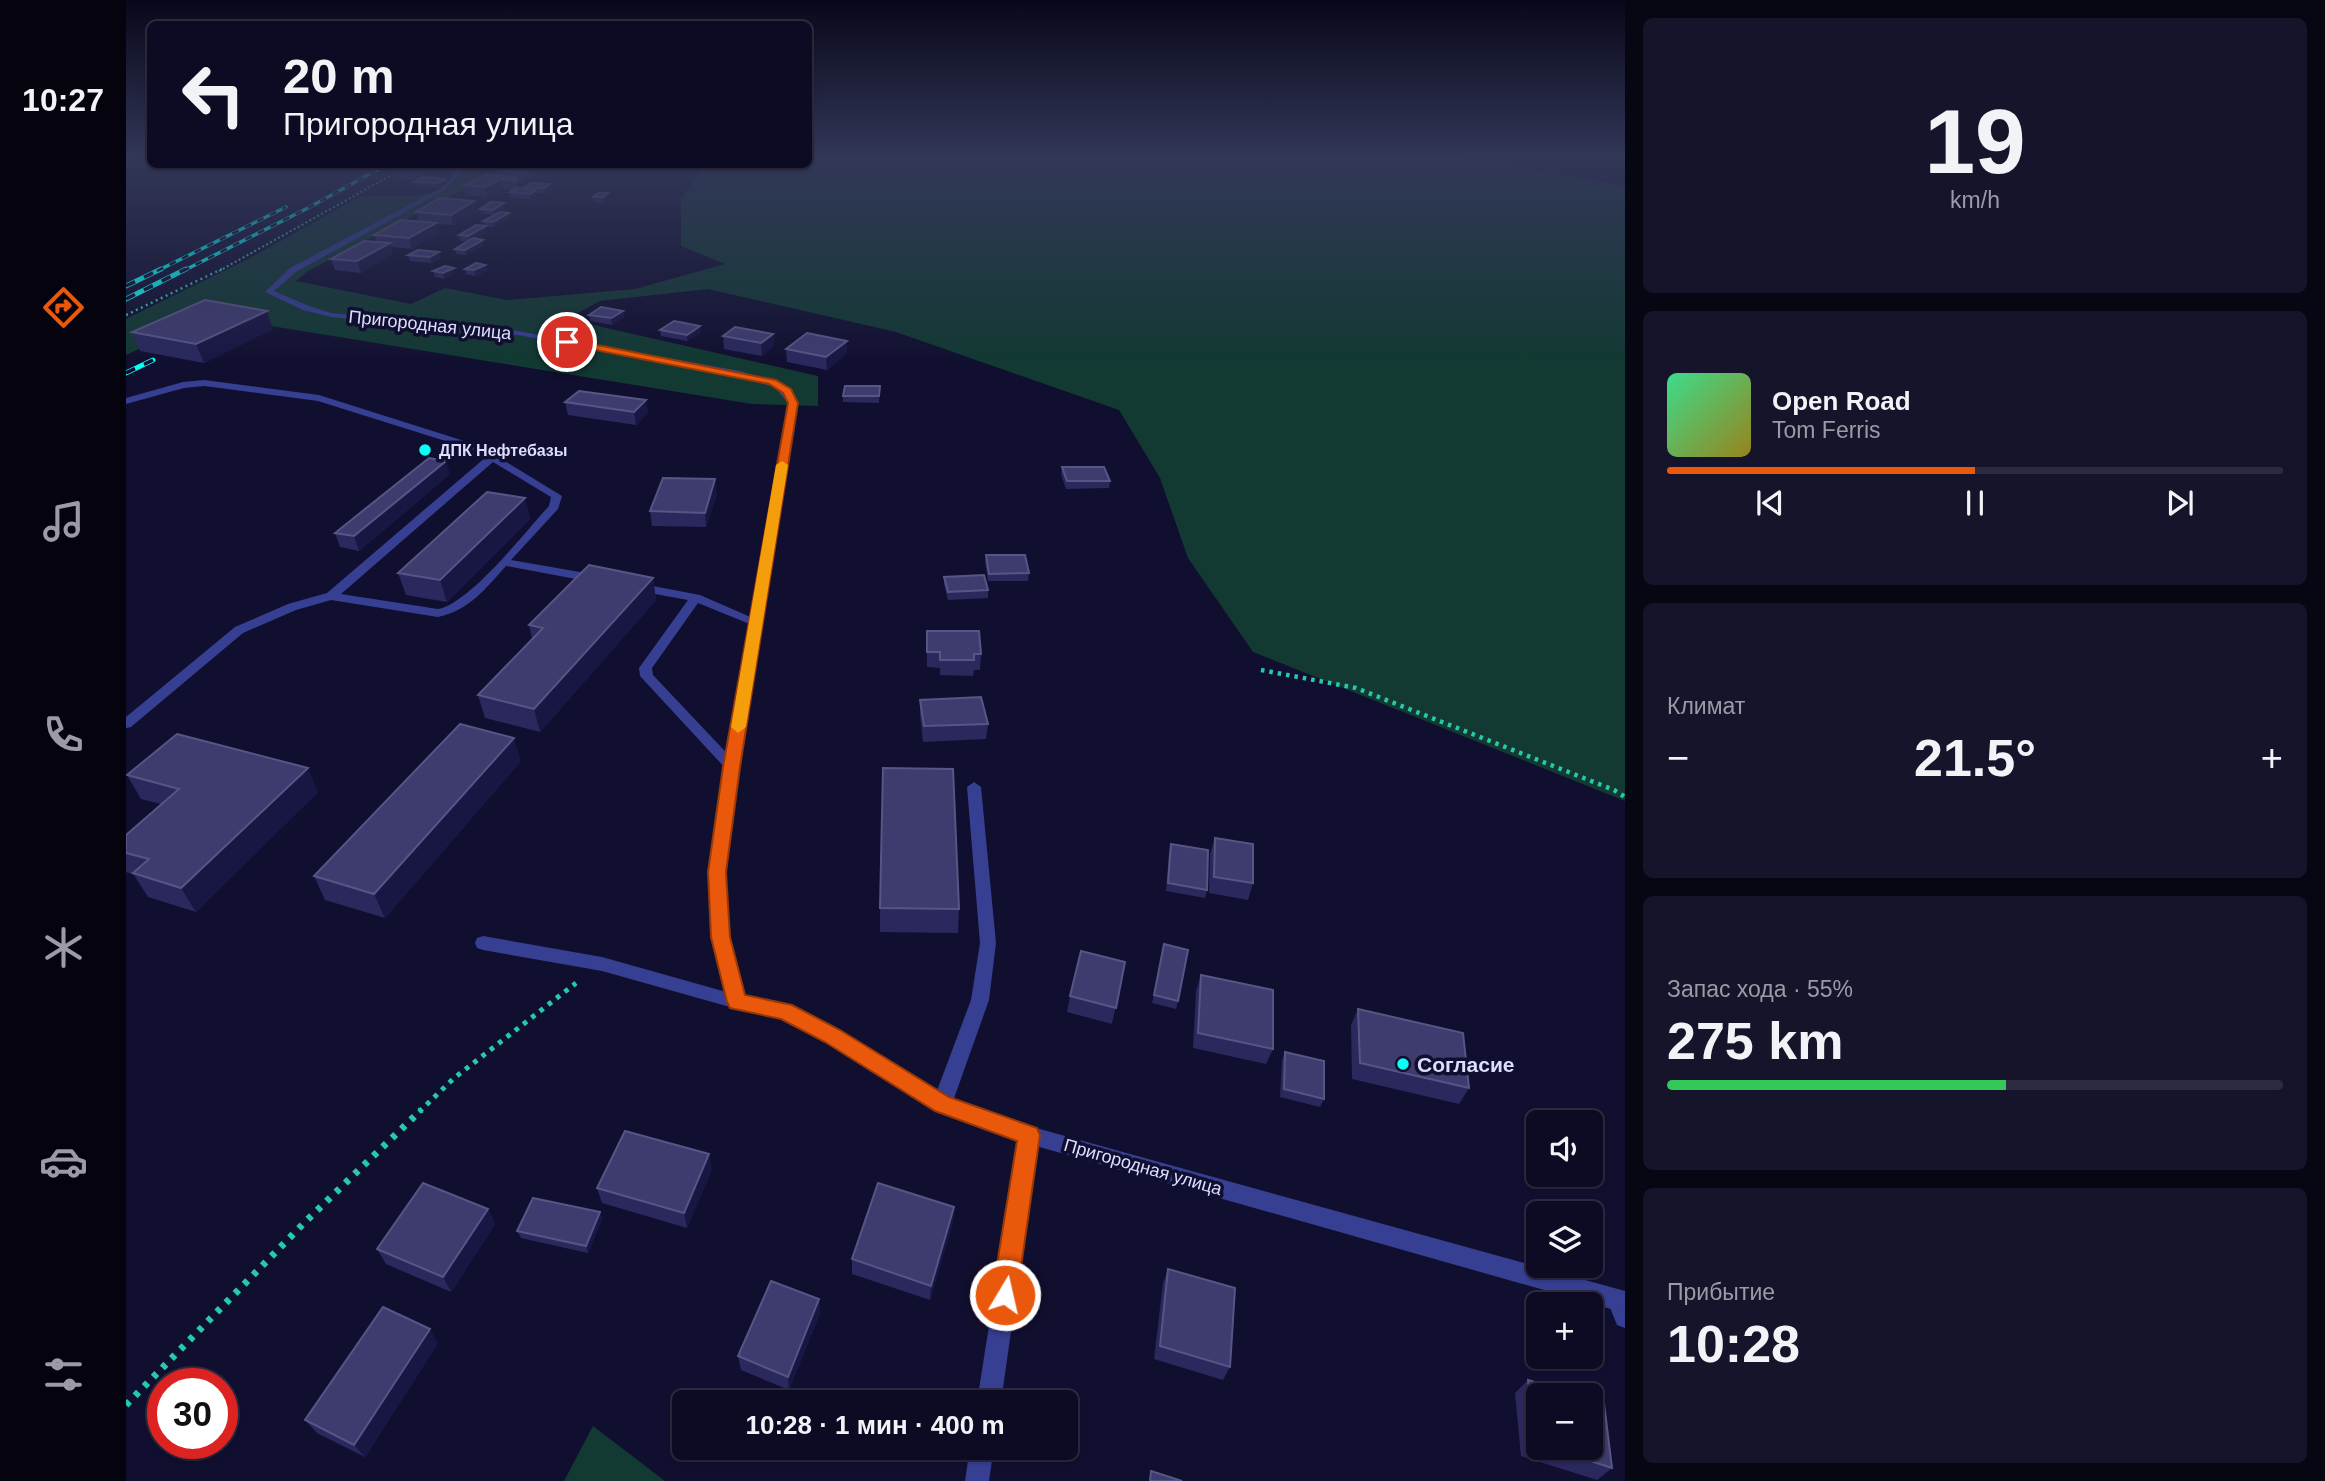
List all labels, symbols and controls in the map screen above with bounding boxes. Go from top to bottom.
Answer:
icon: left [168,49,259,140]
text: 20 m [283,49,395,103]
text: 10:27 [22,82,104,118]
text: 19 [1924,91,2026,192]
text: Пригородная улица [283,106,574,142]
text: km/h [1950,187,2000,213]
icon: directions [39,283,88,332]
street label: Пригородная улица [348,307,513,344]
pin [537,312,597,372]
icon: arrive [548,323,586,361]
text: Open Road [1772,386,1911,416]
text: Tom Ferris [1772,417,1881,443]
marker: ДПК Нефтебазы [417,442,433,458]
place label: ДПК Нефтебазы [439,442,567,459]
icon: previous [1751,484,1789,522]
icon: pause [1956,484,1994,522]
icon: next [2161,484,2199,522]
icon: music [39,497,88,546]
text: Климат [1667,693,1745,719]
icon: phone [39,710,88,759]
text: 21.5° [1914,729,2036,787]
text: − [1667,737,1689,779]
text: + [2261,737,2283,779]
icon: climate [39,923,88,972]
text: Запас хода · 55% [1667,976,1853,1002]
text: 275 km [1667,1012,1843,1070]
place label: Согласие [1417,1053,1515,1076]
marker: Согласие [1395,1056,1411,1072]
map controls [1526,1110,1603,1460]
button: sound [1526,1110,1603,1187]
street label: Пригородная улица [1062,1135,1225,1199]
icon: car [39,1137,88,1186]
button: layers [1526,1201,1603,1278]
position arrow [968,1258,1042,1332]
text: Прибытие [1667,1279,1775,1305]
button: + [1526,1292,1603,1369]
text: 10:28 [1667,1315,1800,1373]
icon: filters [39,1350,88,1399]
speed limit sign: 30 [147,1368,238,1459]
button: − [1526,1383,1603,1460]
text: 10:28 · 1 мин · 400 m [745,1410,1005,1440]

